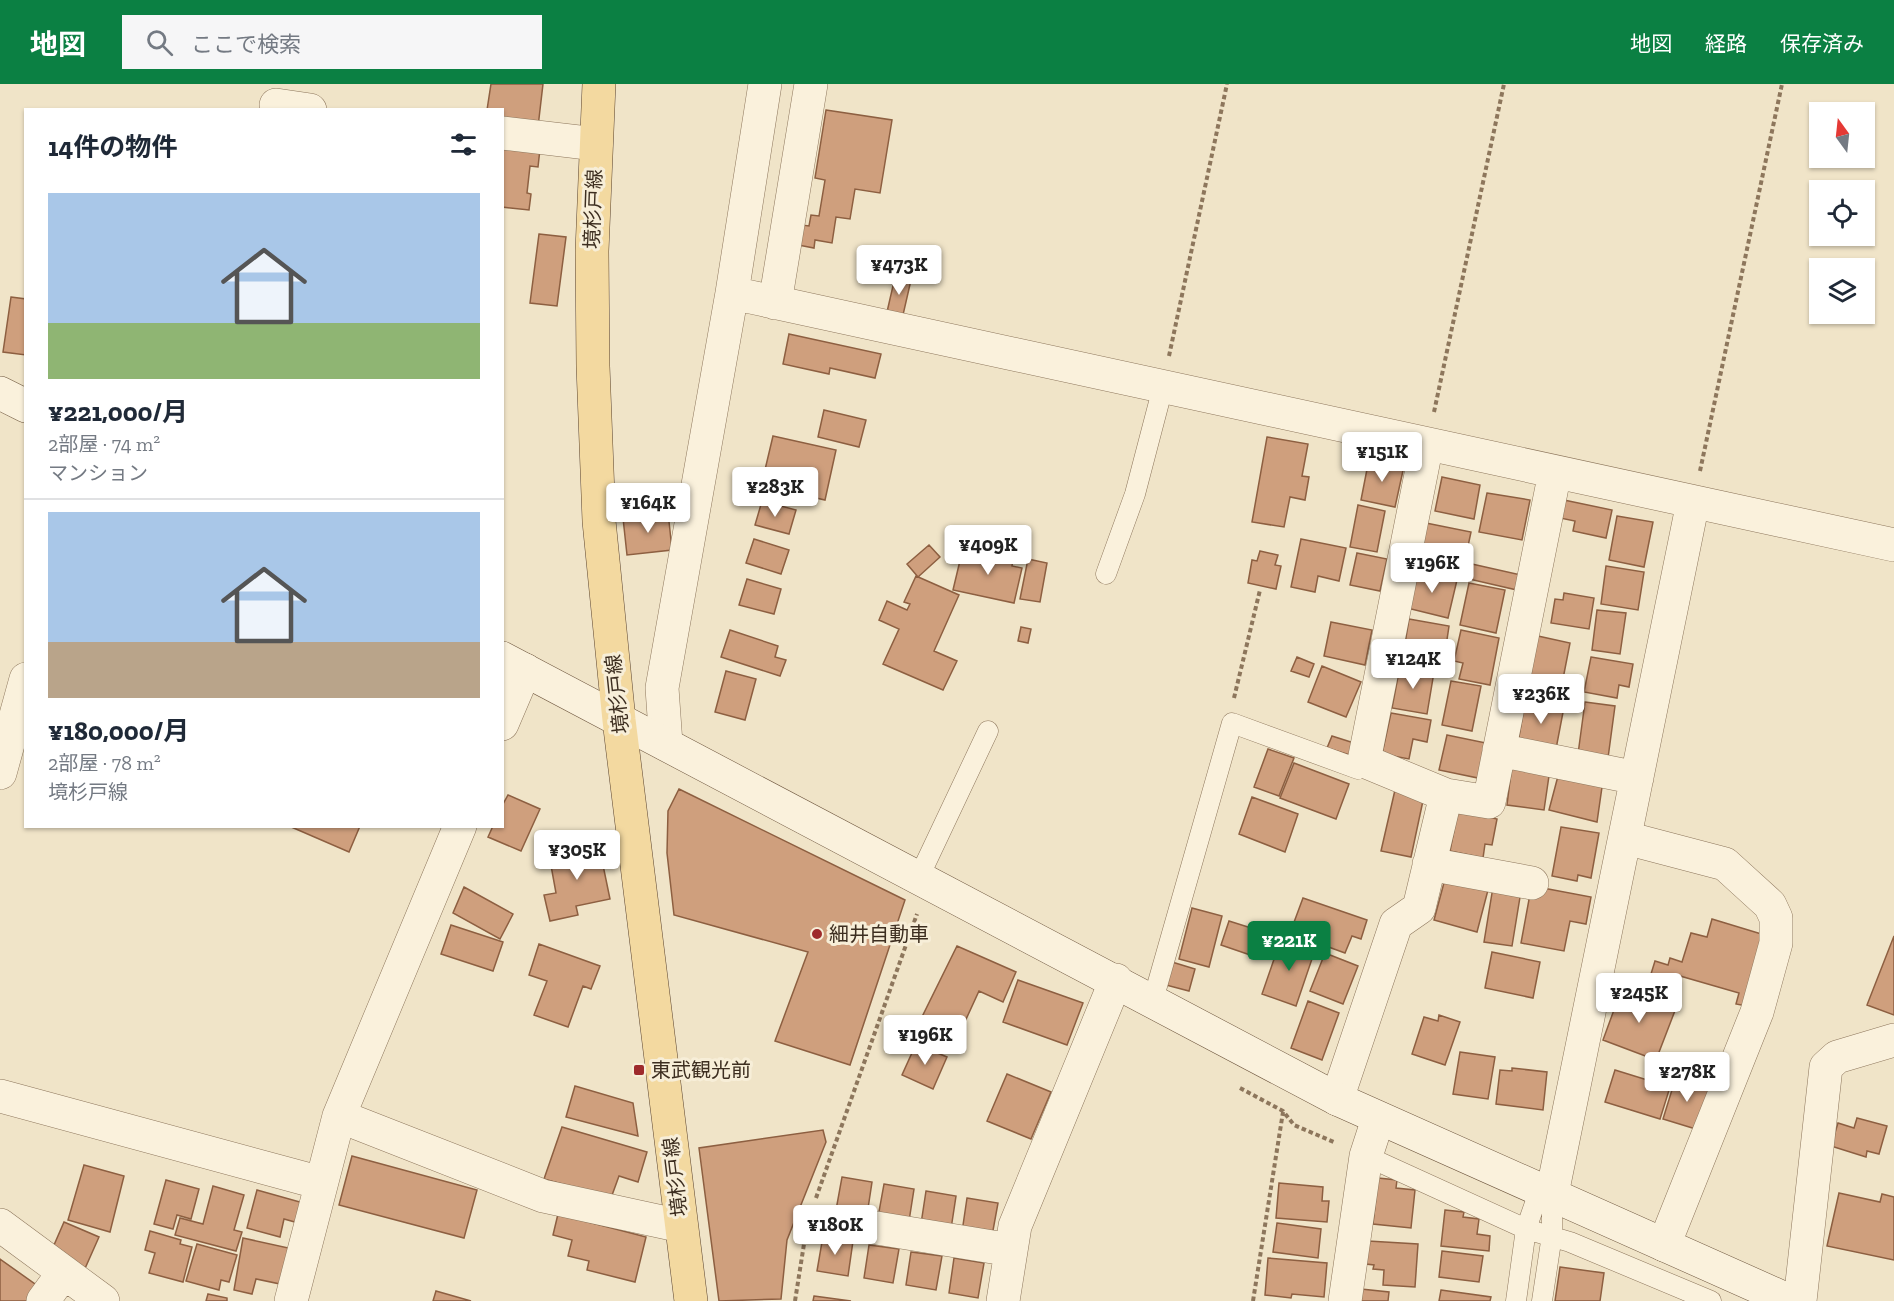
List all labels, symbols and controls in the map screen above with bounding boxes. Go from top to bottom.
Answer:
search box [122,15,542,69]
icon: search [143,26,176,59]
text: 地図 [30,28,86,61]
text: ここで検索 [191,31,301,58]
text: 地図 [1630,31,1672,56]
text: 経路 [1705,31,1747,56]
text: 保存済み [1780,31,1864,56]
north arrow [1809,102,1875,168]
map controls [1809,102,1875,324]
icon: filters [447,128,480,161]
text: 14件の物件 [48,131,177,163]
street label: 境杉戸線 [580,169,606,249]
button: locate [1809,180,1875,246]
icon: home [210,232,318,340]
pin: ¥473K [857,245,941,296]
text: ¥473K [871,252,927,276]
button: layers [1809,258,1875,324]
text: ¥221,000/月 [48,396,188,428]
text: 2部屋 · 74 m² [48,432,160,456]
pin: ¥151K [1340,432,1424,483]
text: ¥151K [1356,439,1408,463]
text: マンション [48,461,148,485]
pin: ¥283K [733,467,817,518]
text: ¥283K [746,474,804,498]
pin: ¥164K [606,483,690,534]
text: ¥164K [620,490,676,514]
pin: ¥409K [946,525,1030,576]
text: ¥409K [959,532,1018,556]
pin: ¥196K [1390,543,1474,594]
text: ¥196K [1405,550,1459,574]
icon: home [210,551,318,659]
pin: ¥124K [1371,639,1455,690]
text: ¥124K [1385,646,1441,670]
street label: 境杉戸線 [601,653,633,735]
pin: ¥236K [1499,674,1583,725]
text: ¥236K [1512,681,1570,705]
text: ¥180,000/月 [48,715,189,747]
text: 2部屋 · 78 m² [48,751,161,775]
text: 境杉戸線 [48,780,128,804]
pin: ¥305K [535,830,619,881]
text: ¥305K [548,837,606,861]
pin: ¥221K [1247,921,1331,972]
place label: 細井自動車 [829,922,929,946]
marker: 細井自動車 [810,927,824,941]
text: ¥221K [1262,928,1316,952]
pin: ¥245K [1597,973,1681,1024]
text: ¥245K [1610,980,1668,1004]
pin: ¥196K [883,1015,967,1066]
text: ¥196K [898,1022,952,1046]
pin: ¥278K [1645,1052,1729,1103]
place label: 東武観光前 [651,1058,751,1082]
text: ¥278K [1659,1059,1715,1083]
marker: 東武観光前 [632,1063,646,1077]
street label: 境杉戸線 [658,1136,692,1218]
pin: ¥180K [793,1205,877,1256]
text: ¥180K [807,1212,863,1236]

